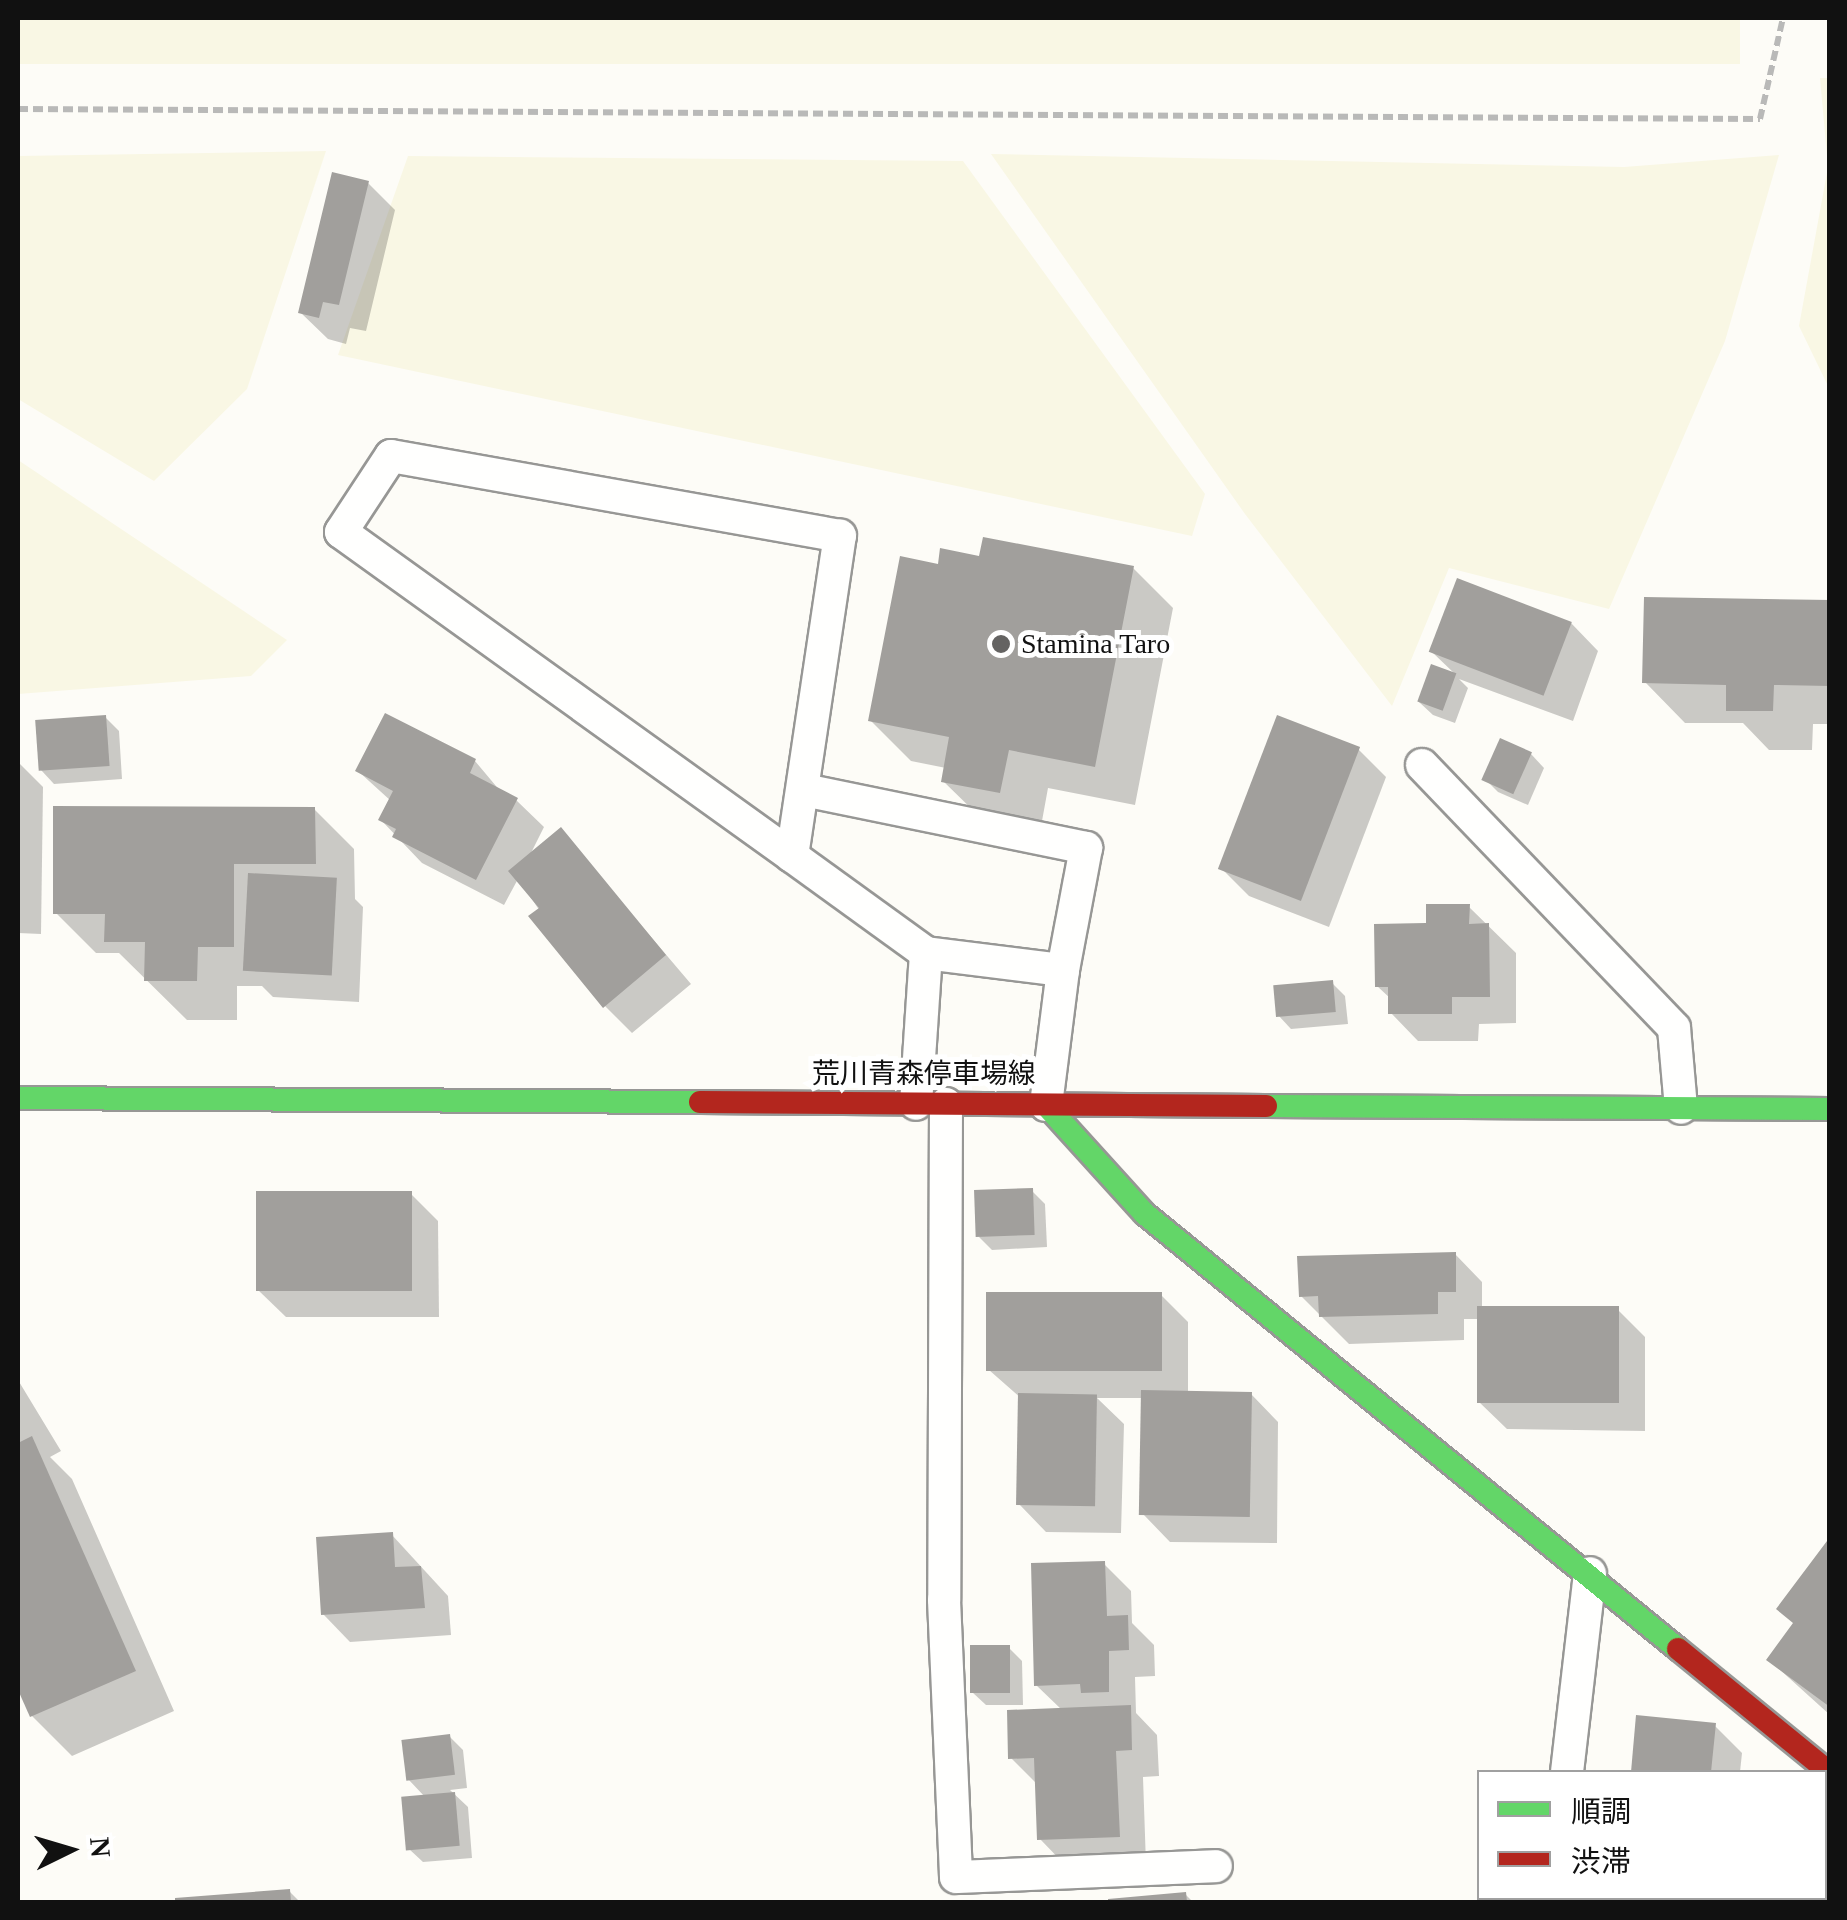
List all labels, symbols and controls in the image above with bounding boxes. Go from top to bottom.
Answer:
place label: Stamina Taro [1021,627,1171,661]
marker: Stamina Taro [990,633,1012,655]
street label: 荒川青森停車場線 [812,1057,1036,1091]
legend [1477,1770,1827,1900]
text: 順調 [1571,1795,1631,1828]
north arrow [20,1800,120,1900]
text: N [84,1836,117,1859]
text: 渋滞 [1571,1845,1631,1878]

